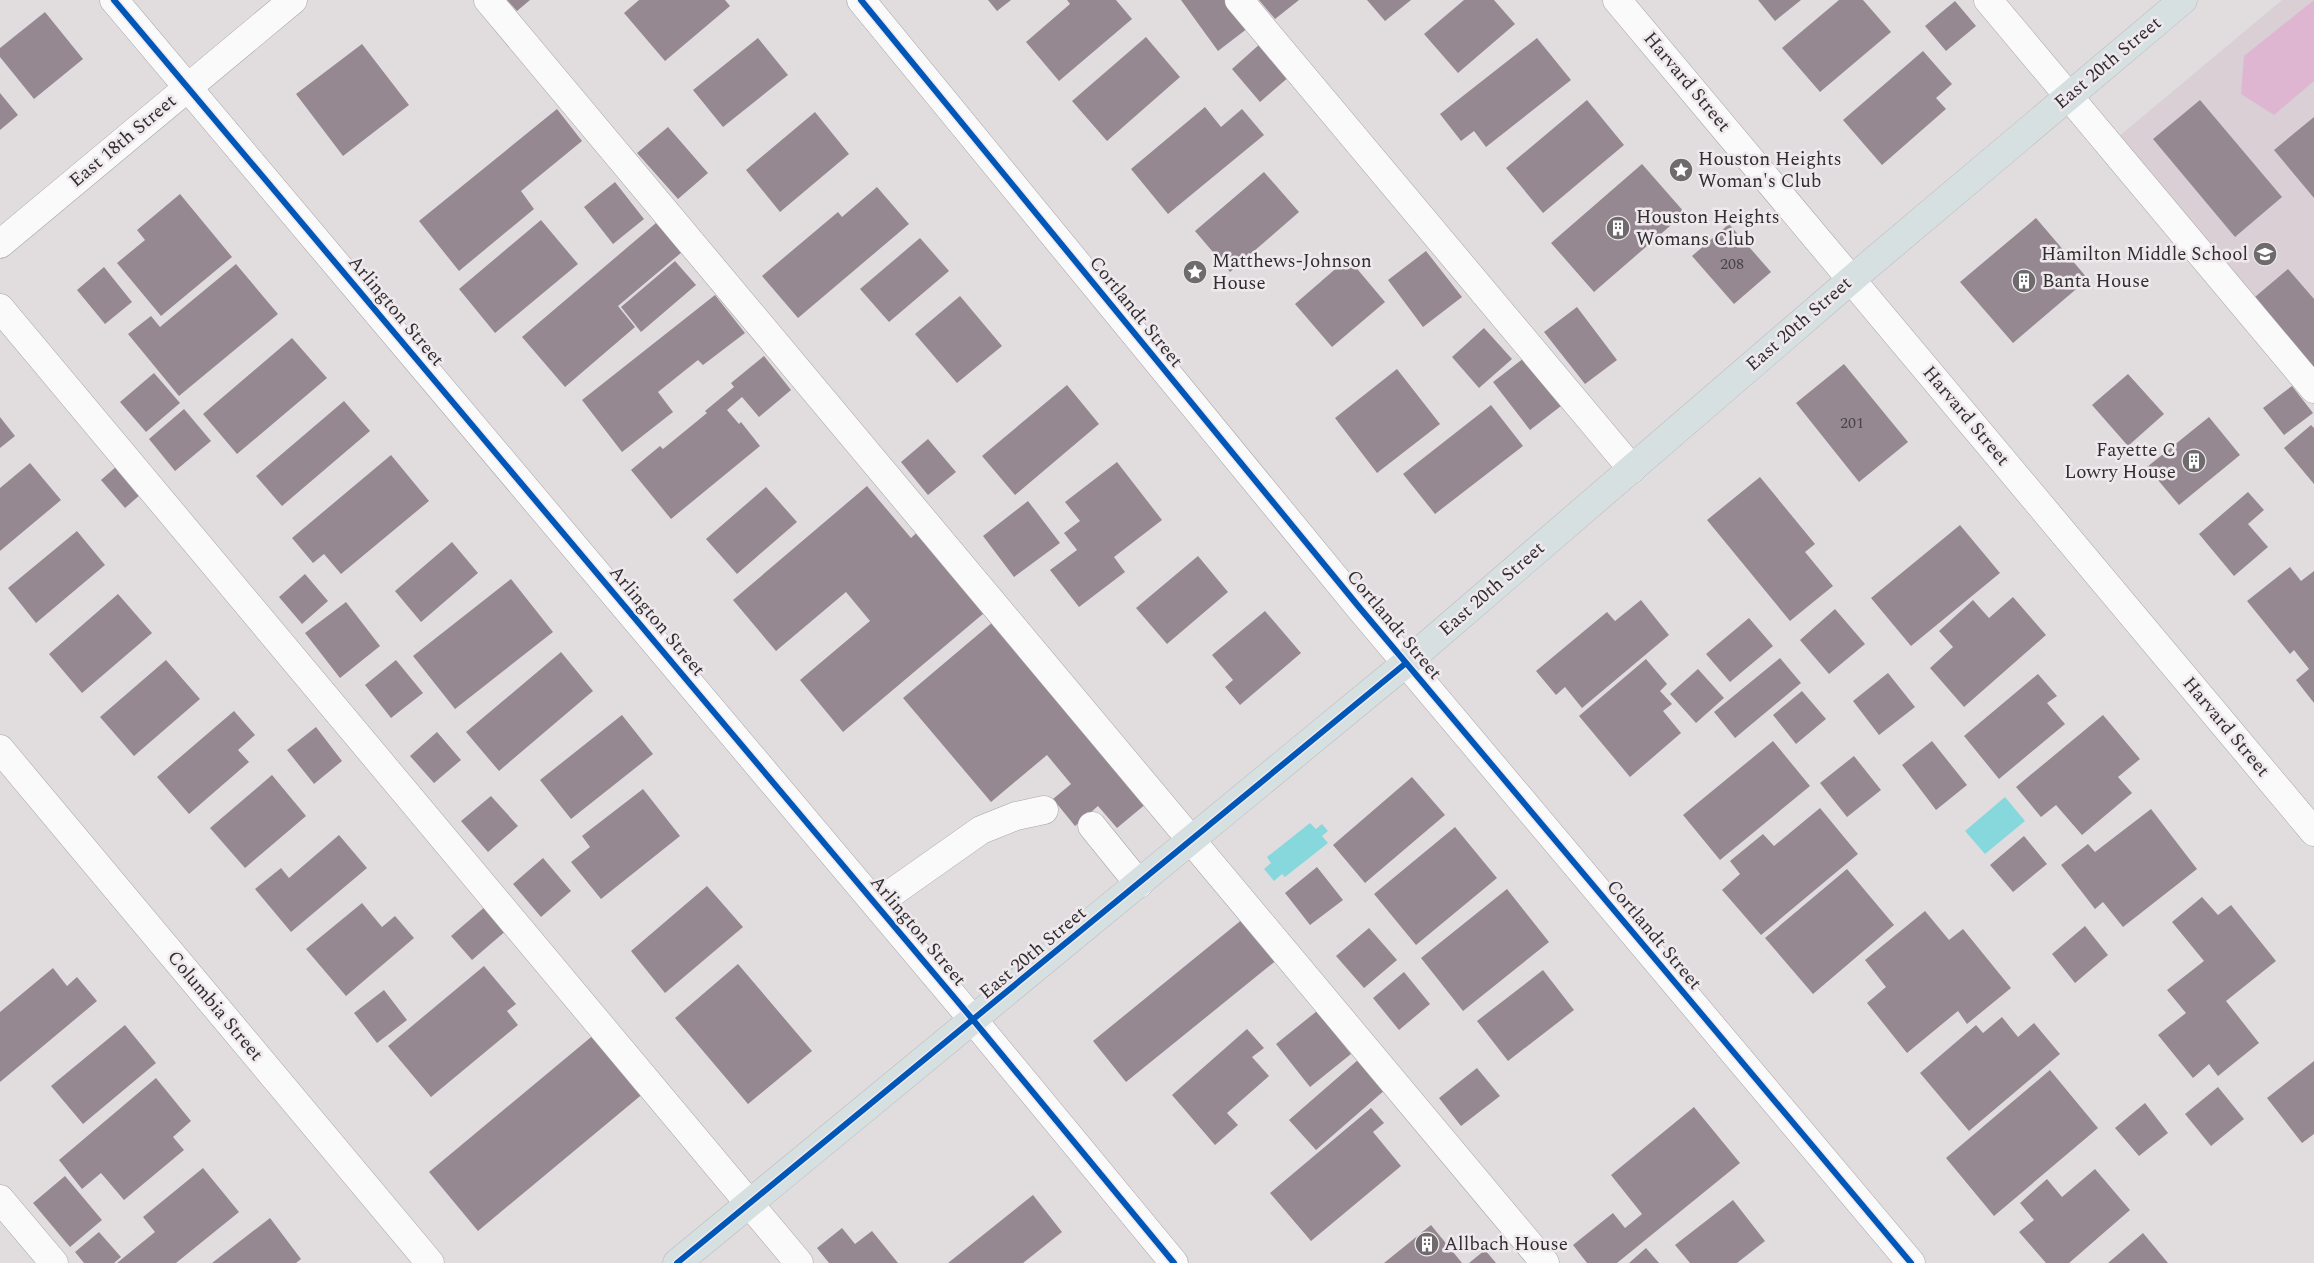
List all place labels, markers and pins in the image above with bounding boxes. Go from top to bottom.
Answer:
place label: Houston Heights Woman's Club [1698,145,1842,196]
place icon: Houston Heights Woman's Club [1668,157,1694,183]
place label: Houston Heights Womans Club [1636,203,1780,254]
building icon: Houston Heights Womans Club [1605,215,1631,241]
place label: Hamilton Middle School [2041,240,2248,269]
school or university icon: Hamilton Middle School [2252,241,2278,267]
place label: Matthews-Johnson House [1212,247,1372,298]
place icon: Matthews-Johnson House [1182,259,1208,285]
place label: Banta House [2042,267,2149,296]
building icon: Banta House [2011,268,2037,294]
place label: Fayette C Lowry House [2064,436,2176,487]
building icon: Fayette C Lowry House [2181,448,2207,474]
place label: Allbach House [1444,1230,1568,1259]
building icon: Allbach House [1414,1231,1440,1257]

